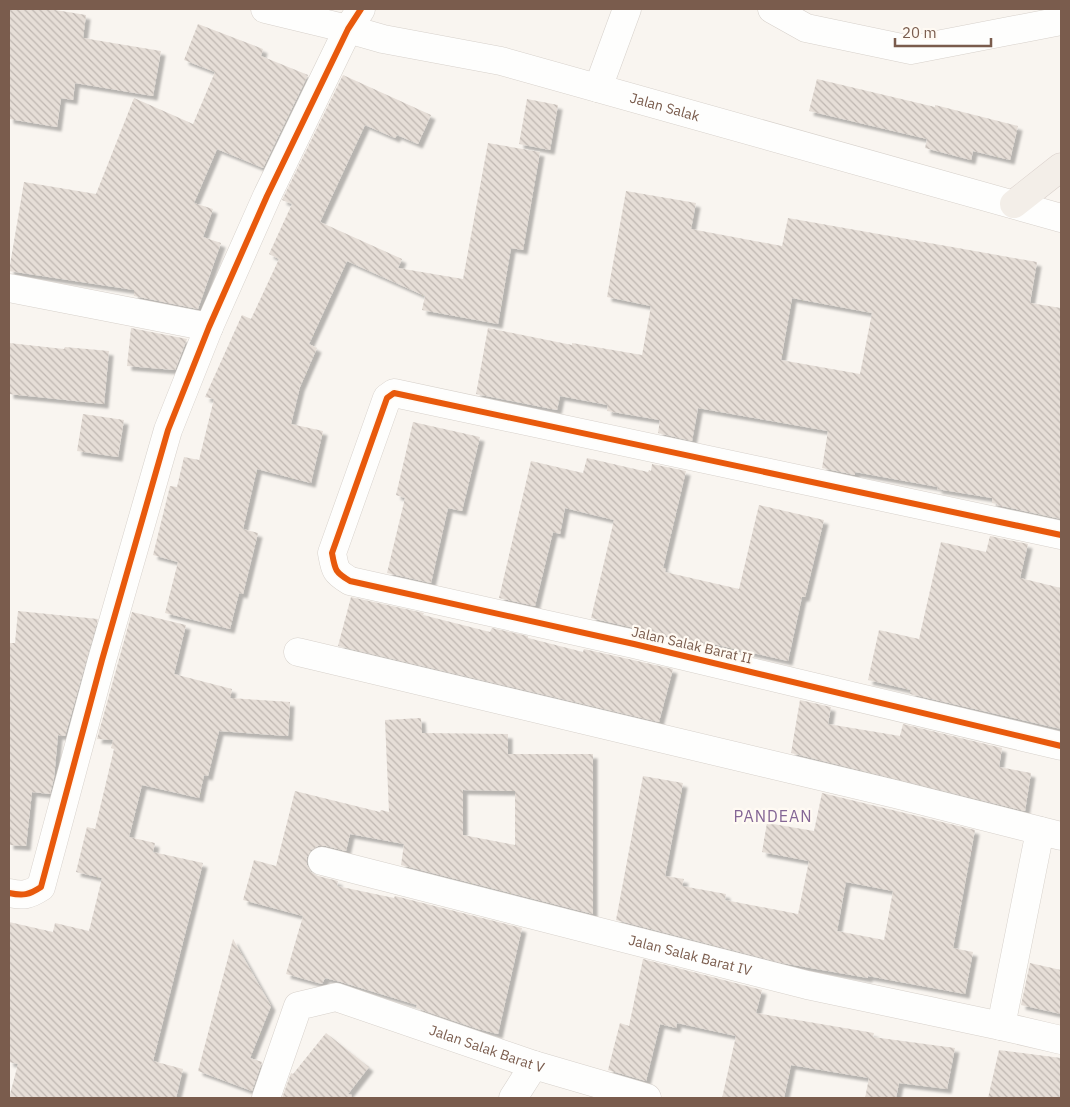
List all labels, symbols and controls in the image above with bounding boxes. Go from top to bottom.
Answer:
scale bar [895,15,991,47]
text: 20 m [902,23,937,42]
street label: Jalan Salak [628,89,702,125]
street label: Jalan Salak Barat II [630,622,754,668]
district label: PANDEAN [733,806,813,826]
street label: Jalan Salak Barat IV [627,931,754,980]
street label: Jalan Salak Barat V [427,1021,547,1077]

